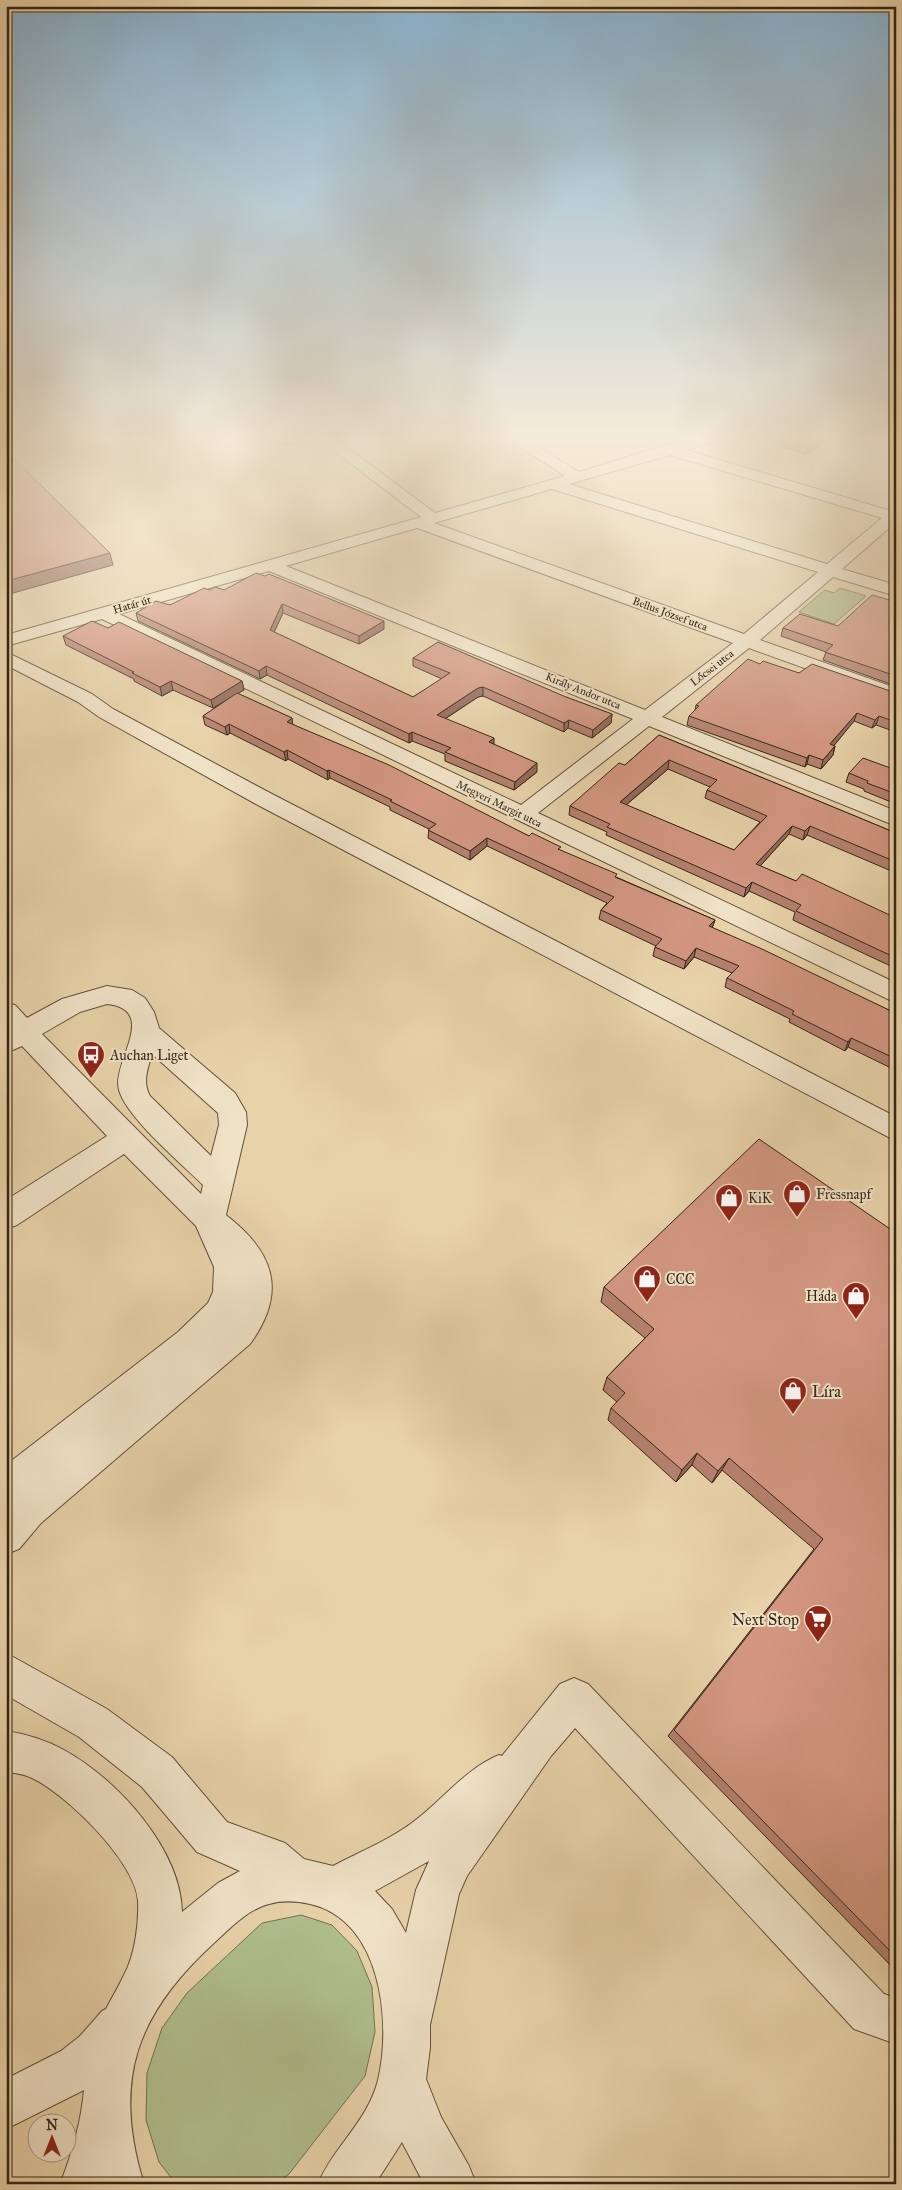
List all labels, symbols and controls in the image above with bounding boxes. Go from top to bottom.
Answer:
street label: Határ út [111,593,153,617]
street label: Bellus József utca [630,594,709,635]
street label: Lőcsei utca [688,647,737,689]
street label: Király Andor utca [544,670,623,712]
street label: Megyeri Margit utca [454,778,544,831]
bus stop icon: Auchan Liget [76,1040,106,1079]
place label: Auchan Liget [109,1047,188,1064]
shop icon: Fressnapf [782,1179,812,1218]
shop icon: KiK [714,1183,744,1222]
place label: Fressnapf [816,1186,873,1203]
place label: KiK [748,1190,773,1207]
shop icon: CCC [632,1264,662,1303]
place label: CCC [666,1271,695,1288]
shop icon: Háda [841,1281,871,1320]
place label: Háda [806,1288,837,1305]
shop icon: Líra [778,1376,808,1415]
place label: Líra [812,1382,841,1401]
supermarket icon: Next Stop [803,1604,833,1643]
place label: Next Stop [732,1610,799,1629]
north arrow [28,2112,78,2162]
text: N [46,2117,58,2134]

